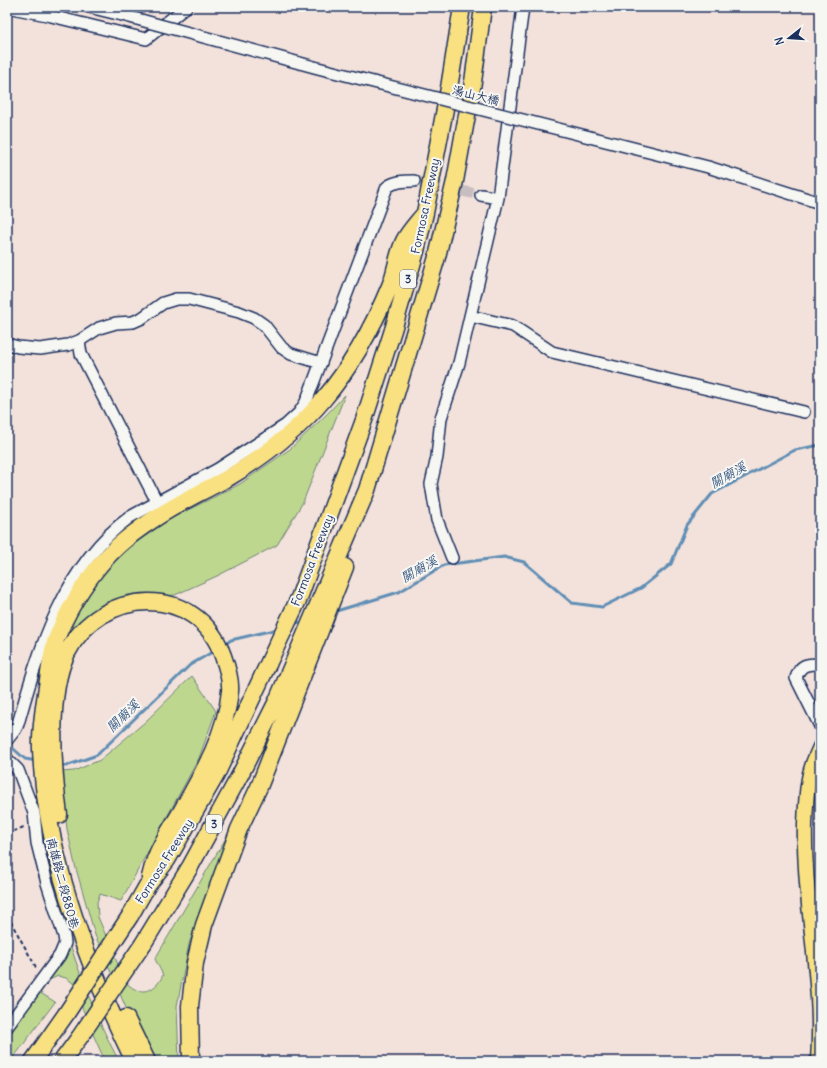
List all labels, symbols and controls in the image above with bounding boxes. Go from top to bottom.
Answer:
north arrow [769,18,809,58]
text: N [772,35,787,47]
street label: 湯山大橋 [451,82,501,108]
street label: Formosa Freeway [408,157,442,255]
road number: 3 [400,270,416,288]
water label: 關廟溪 [707,458,750,492]
street label: Formosa Freeway [288,512,336,608]
water label: 關廟溪 [398,551,441,586]
water label: 關廟溪 [103,696,144,736]
road number: 3 [206,815,222,833]
street label: Formosa Freeway [132,816,196,906]
street label: 南雄路二段880巷 [44,836,82,930]

